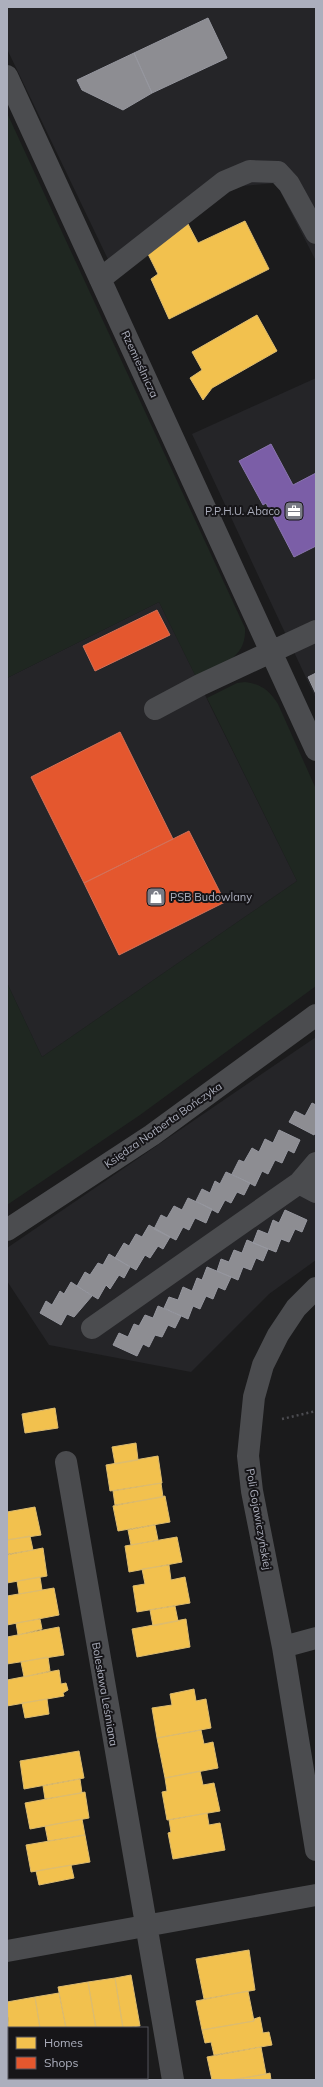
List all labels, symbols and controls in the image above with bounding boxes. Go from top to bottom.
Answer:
street label: Rzemieślnicza [118,328,162,400]
office icon: P.P.H.U. Abaco [283,500,305,522]
place label: P.P.H.U. Abaco [205,504,280,518]
shop icon: PSB Budowlany [145,886,167,908]
place label: PSB Budowlany [170,890,252,904]
street label: Księdza Norberta Bończyka [101,1079,225,1171]
street label: Poli Gojawiczyńskiej [243,1467,275,1571]
street label: Bolesława Leśmiana [89,1641,121,1747]
legend [8,2027,148,2079]
text: Homes [44,2035,83,2050]
text: Shops [44,2055,79,2070]

